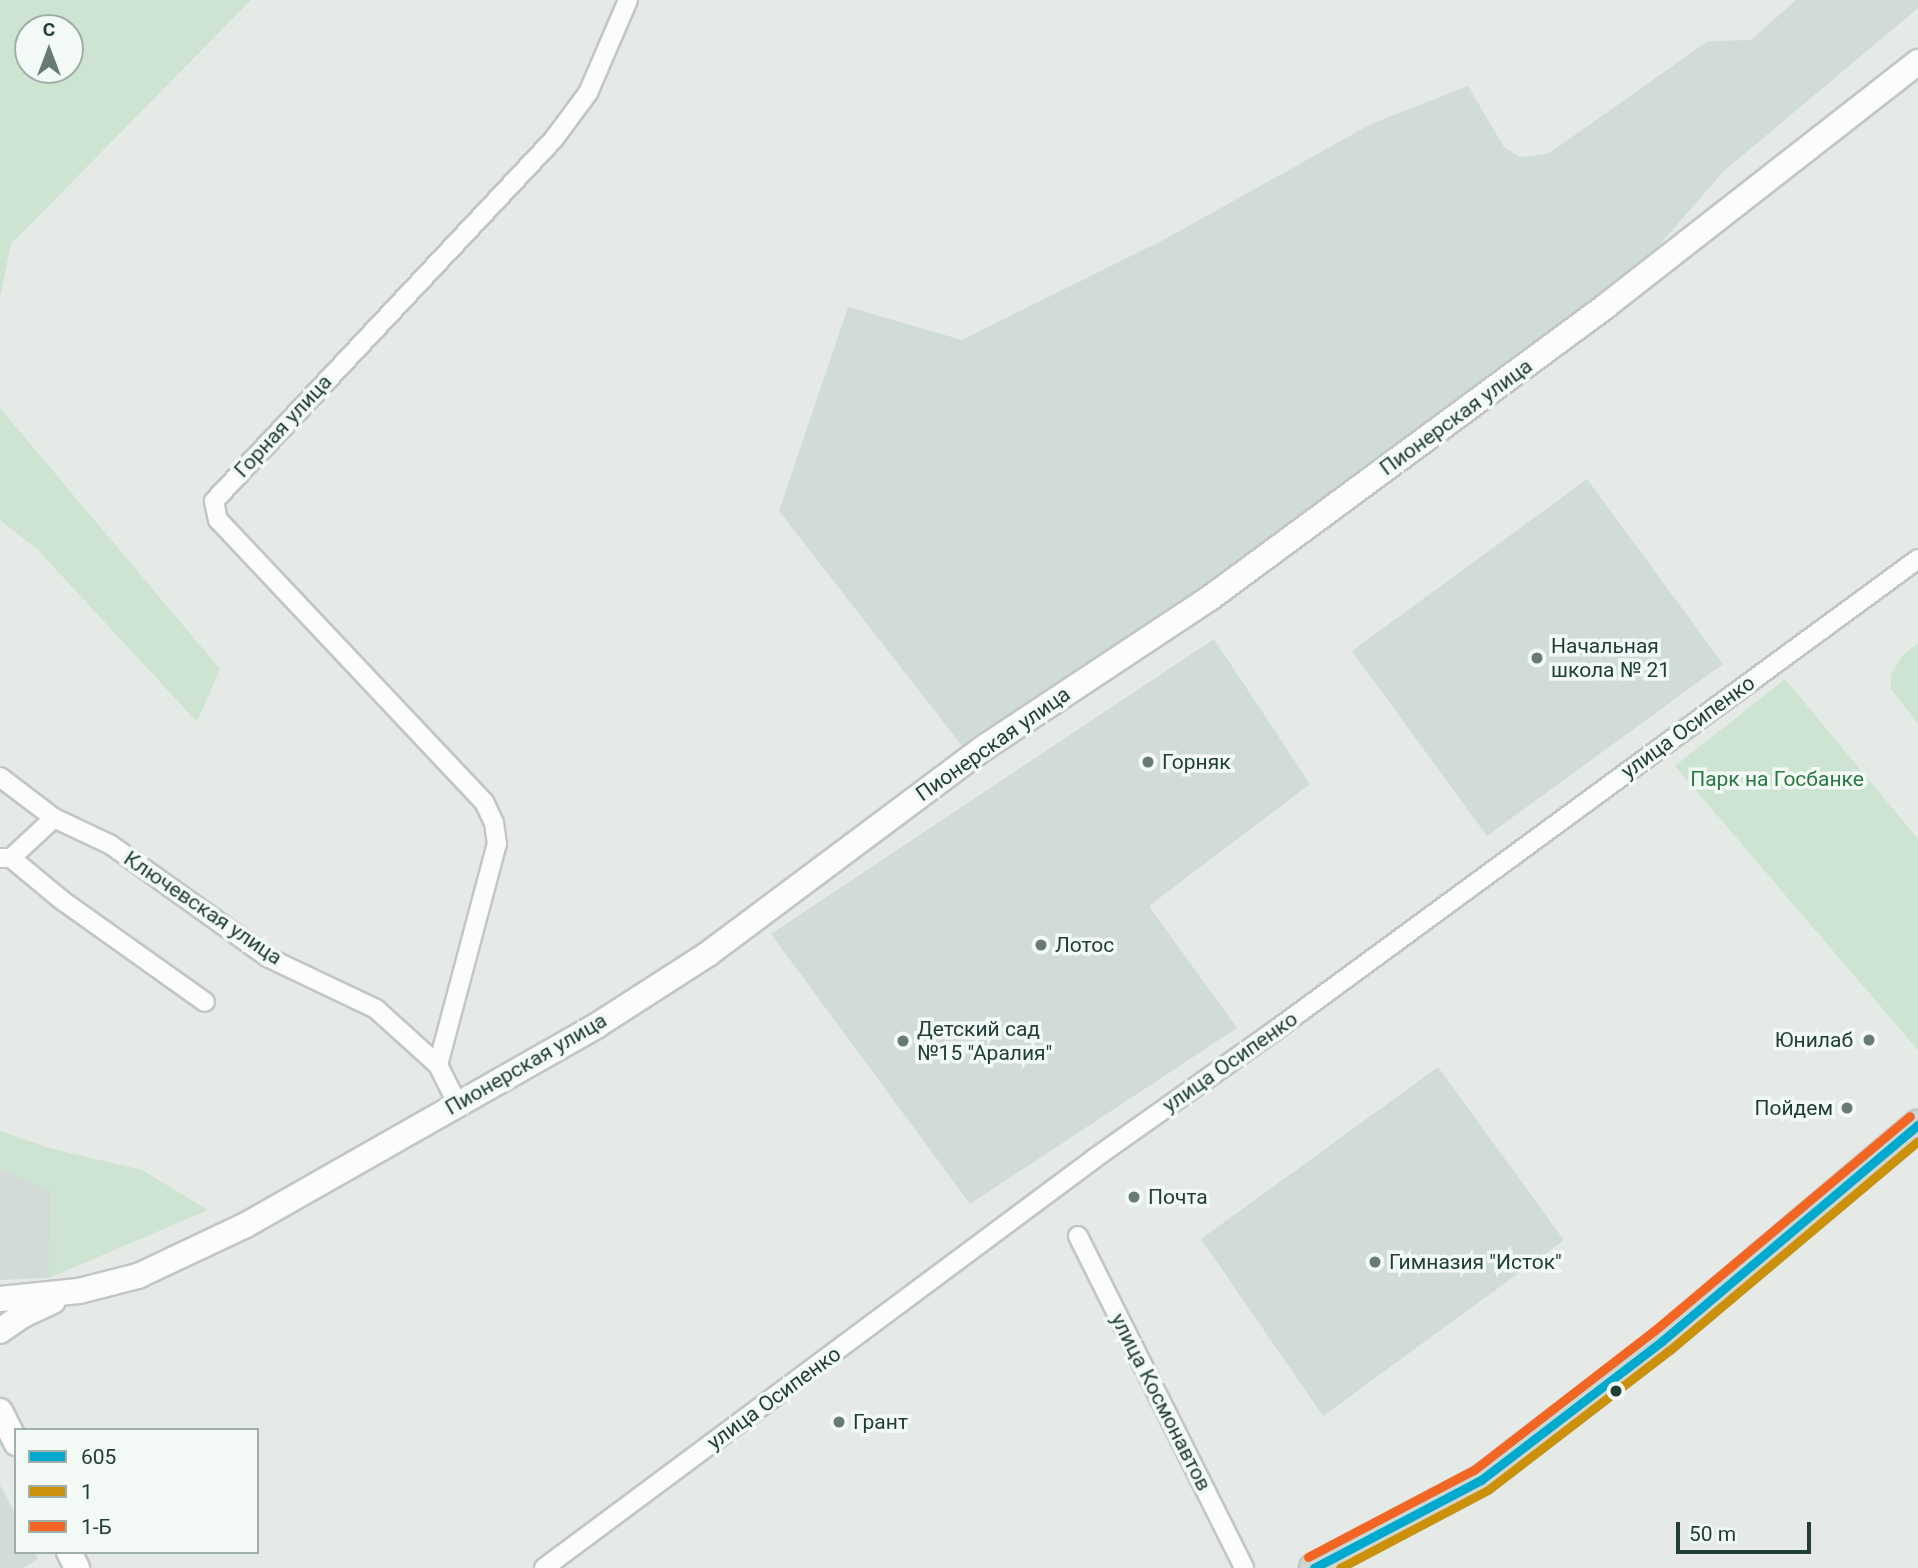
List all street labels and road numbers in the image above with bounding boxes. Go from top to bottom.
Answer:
street label: Пионерская улица [1375,353,1537,481]
street label: Горная улица [229,369,337,483]
street label: улица Осипенко [1616,670,1760,784]
street label: Пионерская улица [911,681,1075,807]
street label: Ключевская улица [119,846,287,970]
street label: улица Осипенко [1158,1006,1302,1118]
street label: Пионерская улица [441,1008,611,1120]
street label: улица Космонавтов [1105,1309,1217,1495]
street label: улица Осипенко [702,1341,846,1455]

